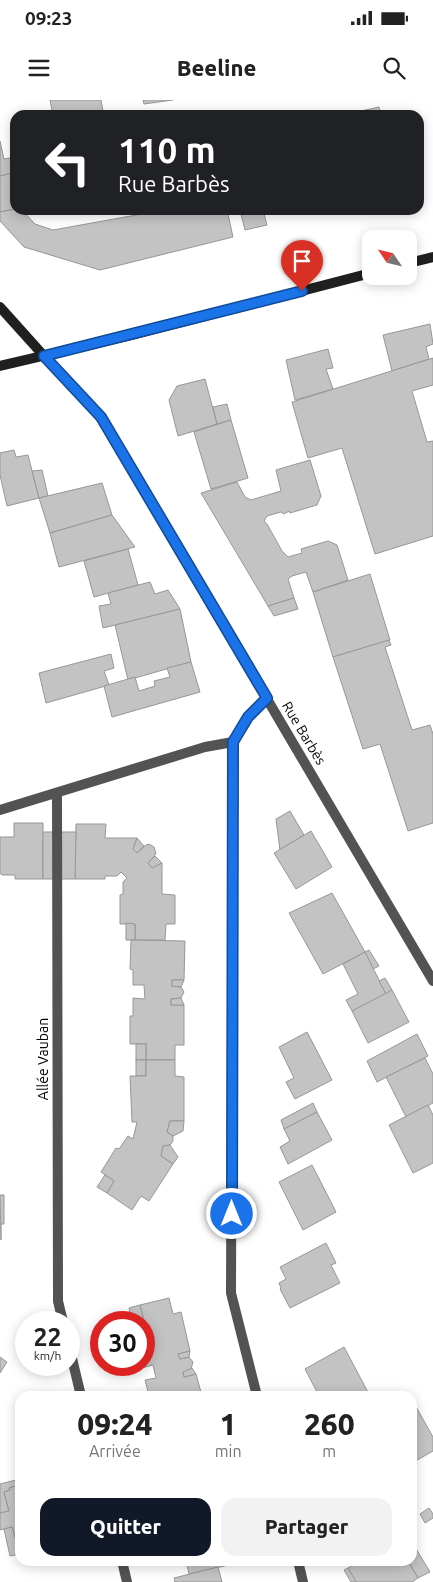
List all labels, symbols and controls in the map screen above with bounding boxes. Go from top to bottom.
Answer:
text: 09:23 [25,7,73,29]
icon: menu [25,54,53,82]
icon: search [380,54,408,82]
text: Beeline [177,55,256,80]
icon: left [35,130,100,195]
text: 110 m [118,130,216,170]
text: Rue Barbès [118,171,230,196]
north arrow [362,230,418,285]
map controls [362,230,417,285]
pin [281,240,323,291]
icon: arrive [288,247,316,275]
street label: Rue Barbès [279,698,329,768]
street label: Allée Vauban [35,1018,51,1100]
position arrow [205,1187,257,1239]
speed limit sign: 30 [90,1311,155,1376]
text: 22 [33,1323,62,1351]
text: km/h [34,1349,61,1362]
text: 09:24 [77,1407,152,1441]
text: 1 [220,1407,237,1441]
text: 260 [304,1407,355,1441]
text: Arrivée [89,1442,141,1460]
text: min [215,1442,242,1460]
text: m [322,1442,336,1460]
button: Quitter [40,1498,211,1556]
button: Partager [221,1498,392,1556]

